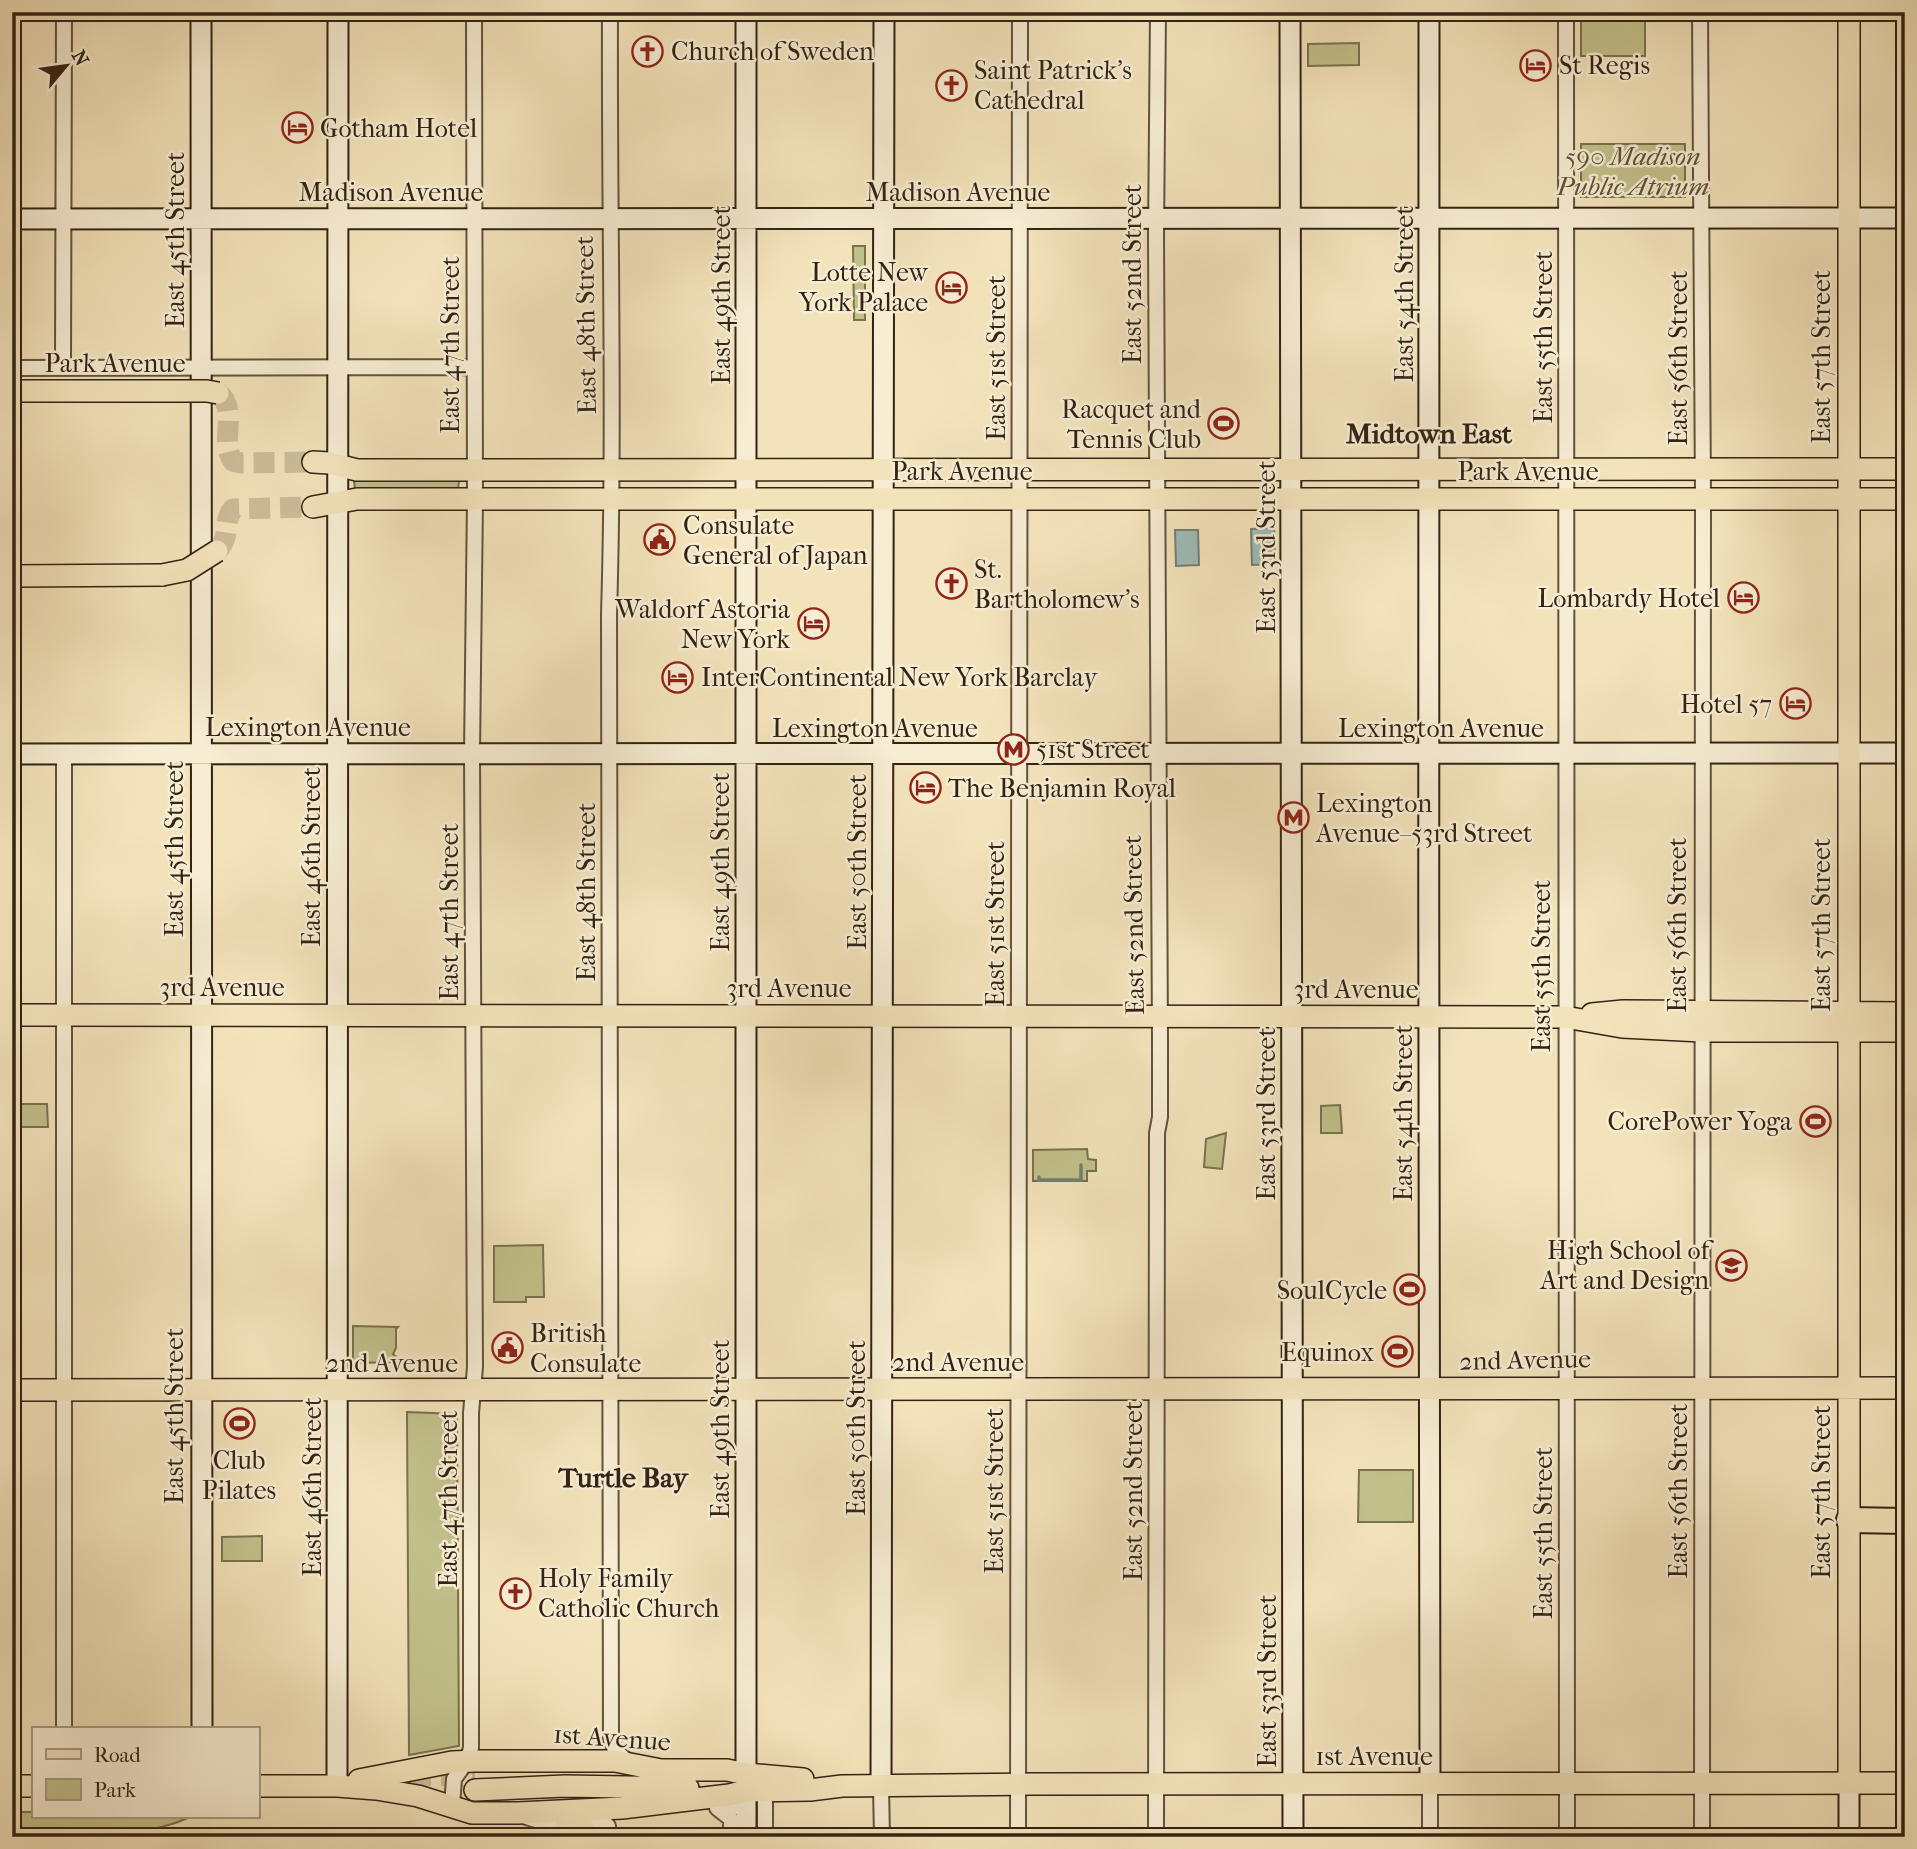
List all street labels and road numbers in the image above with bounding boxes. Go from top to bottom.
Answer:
street label: East 45th Street [160,151,191,328]
street label: Madison Avenue [299,177,484,208]
street label: Madison Avenue [866,177,1051,208]
street label: East 52nd Street [1117,183,1148,364]
street label: East 49th Street [706,205,737,385]
street label: East 54th Street [1389,205,1420,383]
street label: East 48th Street [569,235,603,415]
street label: East 55th Street [1528,250,1559,423]
street label: East 47th Street [435,256,466,434]
street label: East 56th Street [1663,269,1694,446]
street label: East 57th Street [1806,269,1837,444]
street label: East 51st Street [981,274,1012,441]
street label: Park Avenue [44,348,186,379]
street label: Park Avenue [891,456,1033,487]
street label: Park Avenue [1457,456,1599,487]
street label: East 53rd Street [1251,460,1282,634]
street label: Lexington Avenue [205,712,411,743]
street label: Lexington Avenue [772,713,978,744]
street label: Lexington Avenue [1338,713,1544,744]
street label: East 45th Street [159,760,190,937]
street label: East 46th Street [296,766,327,947]
street label: East 49th Street [705,772,736,952]
street label: East 50th Street [842,773,873,950]
street label: East 48th Street [571,802,602,981]
street label: East 47th Street [434,823,465,1001]
street label: East 52nd Street [1117,834,1151,1015]
street label: East 56th Street [1662,836,1693,1013]
street label: East 57th Street [1806,837,1837,1012]
street label: East 51st Street [980,840,1011,1007]
street label: East 55th Street [1526,879,1557,1052]
street label: 3rd Avenue [159,972,285,1003]
street label: 3rd Avenue [726,973,852,1004]
street label: 3rd Avenue [1293,974,1419,1005]
street label: East 54th Street [1388,1024,1419,1202]
street label: East 53rd Street [1251,1027,1282,1201]
street label: East 45th Street [159,1327,190,1504]
street label: East 49th Street [705,1339,736,1519]
street label: East 50th Street [841,1339,872,1516]
street label: 2nd Avenue [1459,1343,1591,1377]
street label: 2nd Avenue [892,1347,1024,1378]
street label: 2nd Avenue [326,1348,458,1379]
street label: East 46th Street [297,1396,328,1577]
street label: East 52nd Street [1118,1400,1149,1581]
street label: East 56th Street [1663,1402,1694,1579]
street label: East 57th Street [1806,1404,1837,1579]
street label: East 51st Street [979,1407,1010,1574]
street label: East 47th Street [433,1410,464,1588]
street label: East 55th Street [1528,1446,1559,1619]
street label: East 53rd Street [1252,1594,1283,1768]
street label: 1st Avenue [552,1718,672,1758]
street label: 1st Avenue [1315,1741,1433,1772]

